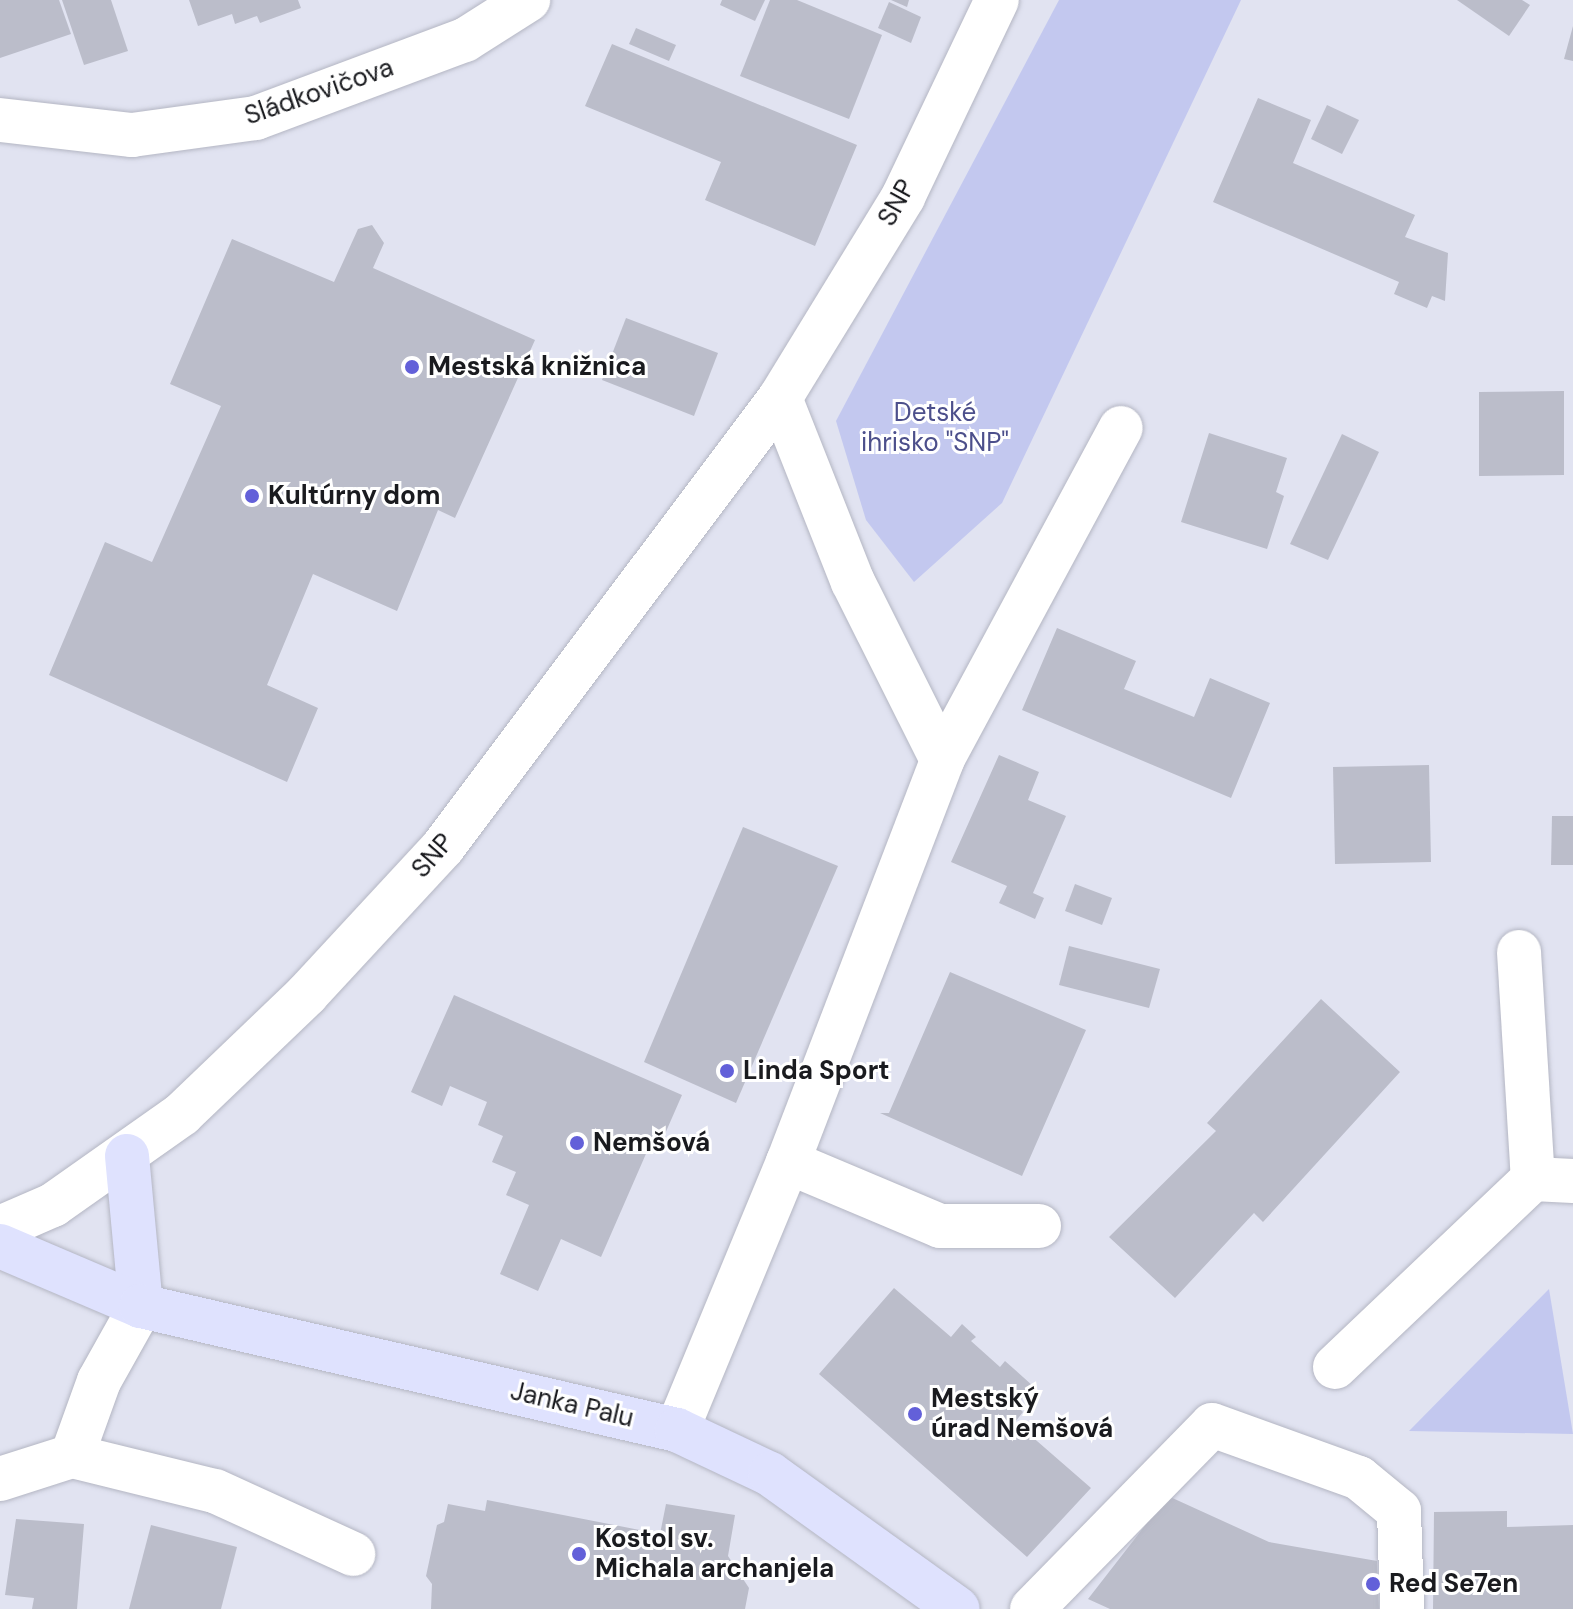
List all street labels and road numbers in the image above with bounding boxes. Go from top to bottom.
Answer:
street label: Sládkovičova [241,52,397,132]
street label: SNP [872,174,922,232]
street label: SNP [405,828,461,884]
street label: Janka Palu [507,1376,637,1434]

